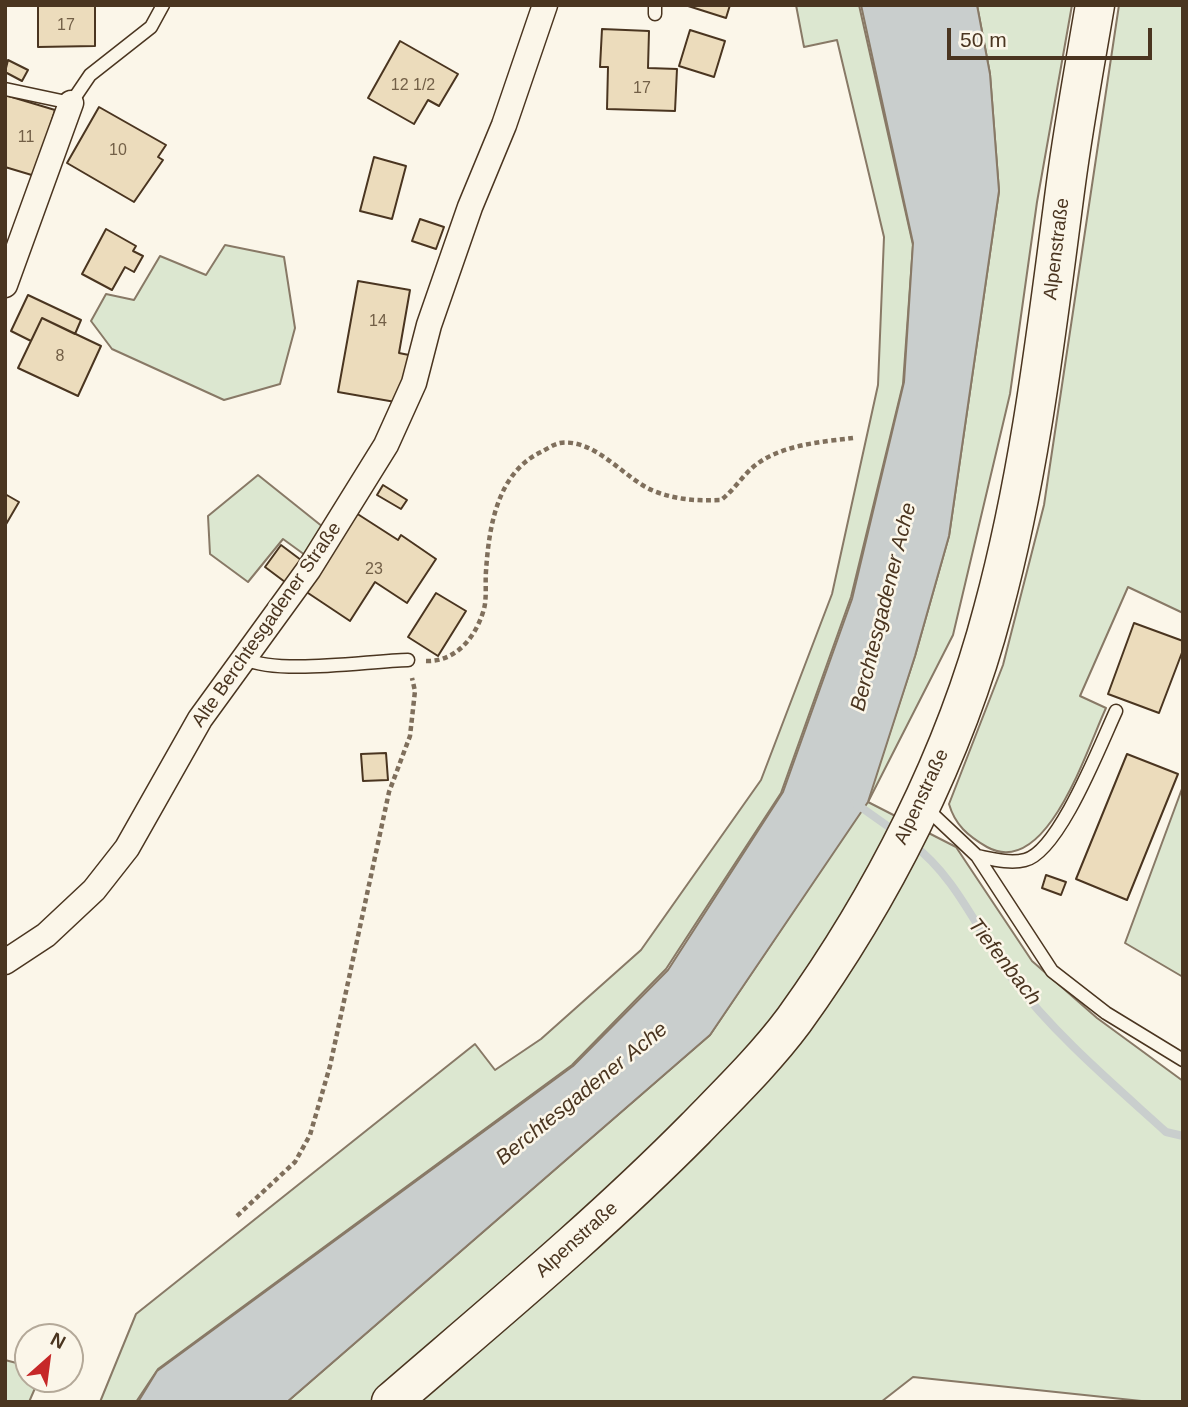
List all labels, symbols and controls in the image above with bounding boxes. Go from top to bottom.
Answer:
scale bar [950,14,1155,58]
house number: 17 [57,16,75,36]
text: 50 m [960,28,1007,51]
house number: 12 1/2 [391,76,435,96]
house number: 17 [633,79,651,99]
house number: 11 [18,128,34,148]
house number: 10 [109,141,127,161]
street label: Alpenstraße [1039,197,1075,301]
house number: 14 [369,312,387,332]
house number: 8 [56,347,64,367]
water label: Berchtesgadener Ache [846,500,922,714]
street label: Alte Berchtesgadener Straße [187,518,347,732]
house number: 23 [365,560,383,580]
street label: Alpenstraße [890,746,954,848]
water label: Tiefenbach [962,913,1046,1011]
water label: Berchtesgadener Ache [491,1017,673,1171]
street label: Alpenstraße [531,1197,623,1283]
north arrow [14,1323,84,1393]
text: N [47,1328,69,1353]

